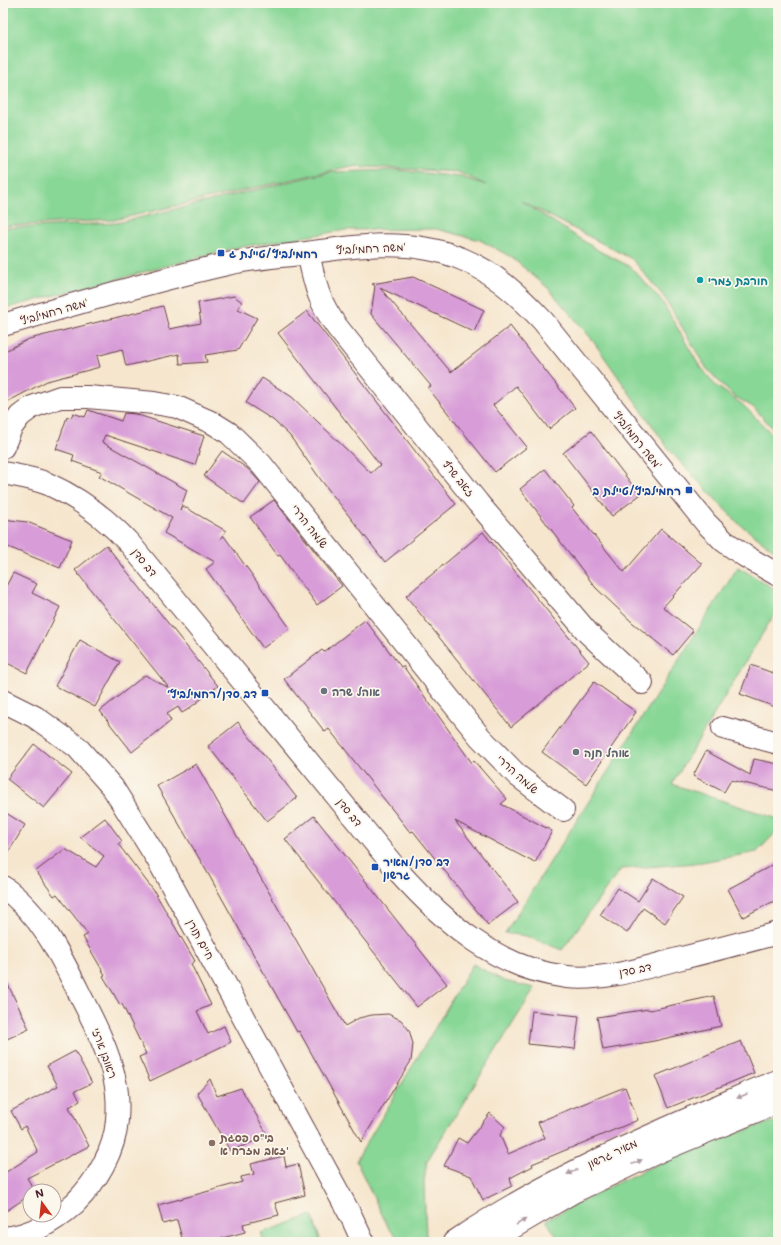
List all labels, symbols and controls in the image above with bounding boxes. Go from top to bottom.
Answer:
street label: משה רחמילביץ' [336,239,406,257]
place label: רחמילביץ/טיילת ג [229,246,318,261]
marker: רחמילביץ/טיילת ג [216,248,226,258]
place label: חורבת זמרי [708,273,768,288]
marker: חורבת זמרי [695,275,705,285]
street label: משה רחמילביץ' [18,294,90,328]
street label: משה רחמילביץ' [610,408,666,472]
street label: זאב שרף [440,457,478,499]
place label: רחמילביץ/טיילת ב [592,483,681,498]
marker: רחמילביץ/טיילת ב [684,485,694,495]
street label: שלמה הררי [288,501,332,551]
street label: דב סדן [129,545,161,579]
place label: אוהל שרה [332,684,380,699]
place label: דב סדן/רחמילביץ׳ [167,686,257,701]
marker: אוהל שרה [319,686,329,696]
marker: דב סדן/רחמילביץ׳ [260,688,270,698]
place label: אוהל חנה [584,745,630,760]
marker: אוהל חנה [571,747,581,757]
street label: שלמה הררי [494,751,543,797]
street label: דב סדן [334,795,366,829]
place label: דב סדן/מאיר גרשון [383,854,450,882]
marker: דב סדן/מאיר גרשון [370,862,380,872]
street label: חיים תורן [184,916,218,962]
street label: דב סדן [618,959,652,979]
street label: ראובן ארזי [89,1026,121,1080]
one-way arrow [737,1093,748,1099]
place label: בי"ס פסגת זאב מזרח א' [219,1130,289,1158]
street label: מאיר גרשון [585,1135,639,1171]
marker: בי"ס פסגת זאב מזרח א' [207,1138,217,1148]
one-way arrow [631,1159,642,1165]
one-way arrow [567,1169,578,1175]
north arrow [22,1183,62,1223]
text: N [33,1185,45,1201]
one-way arrow [515,1219,527,1226]

